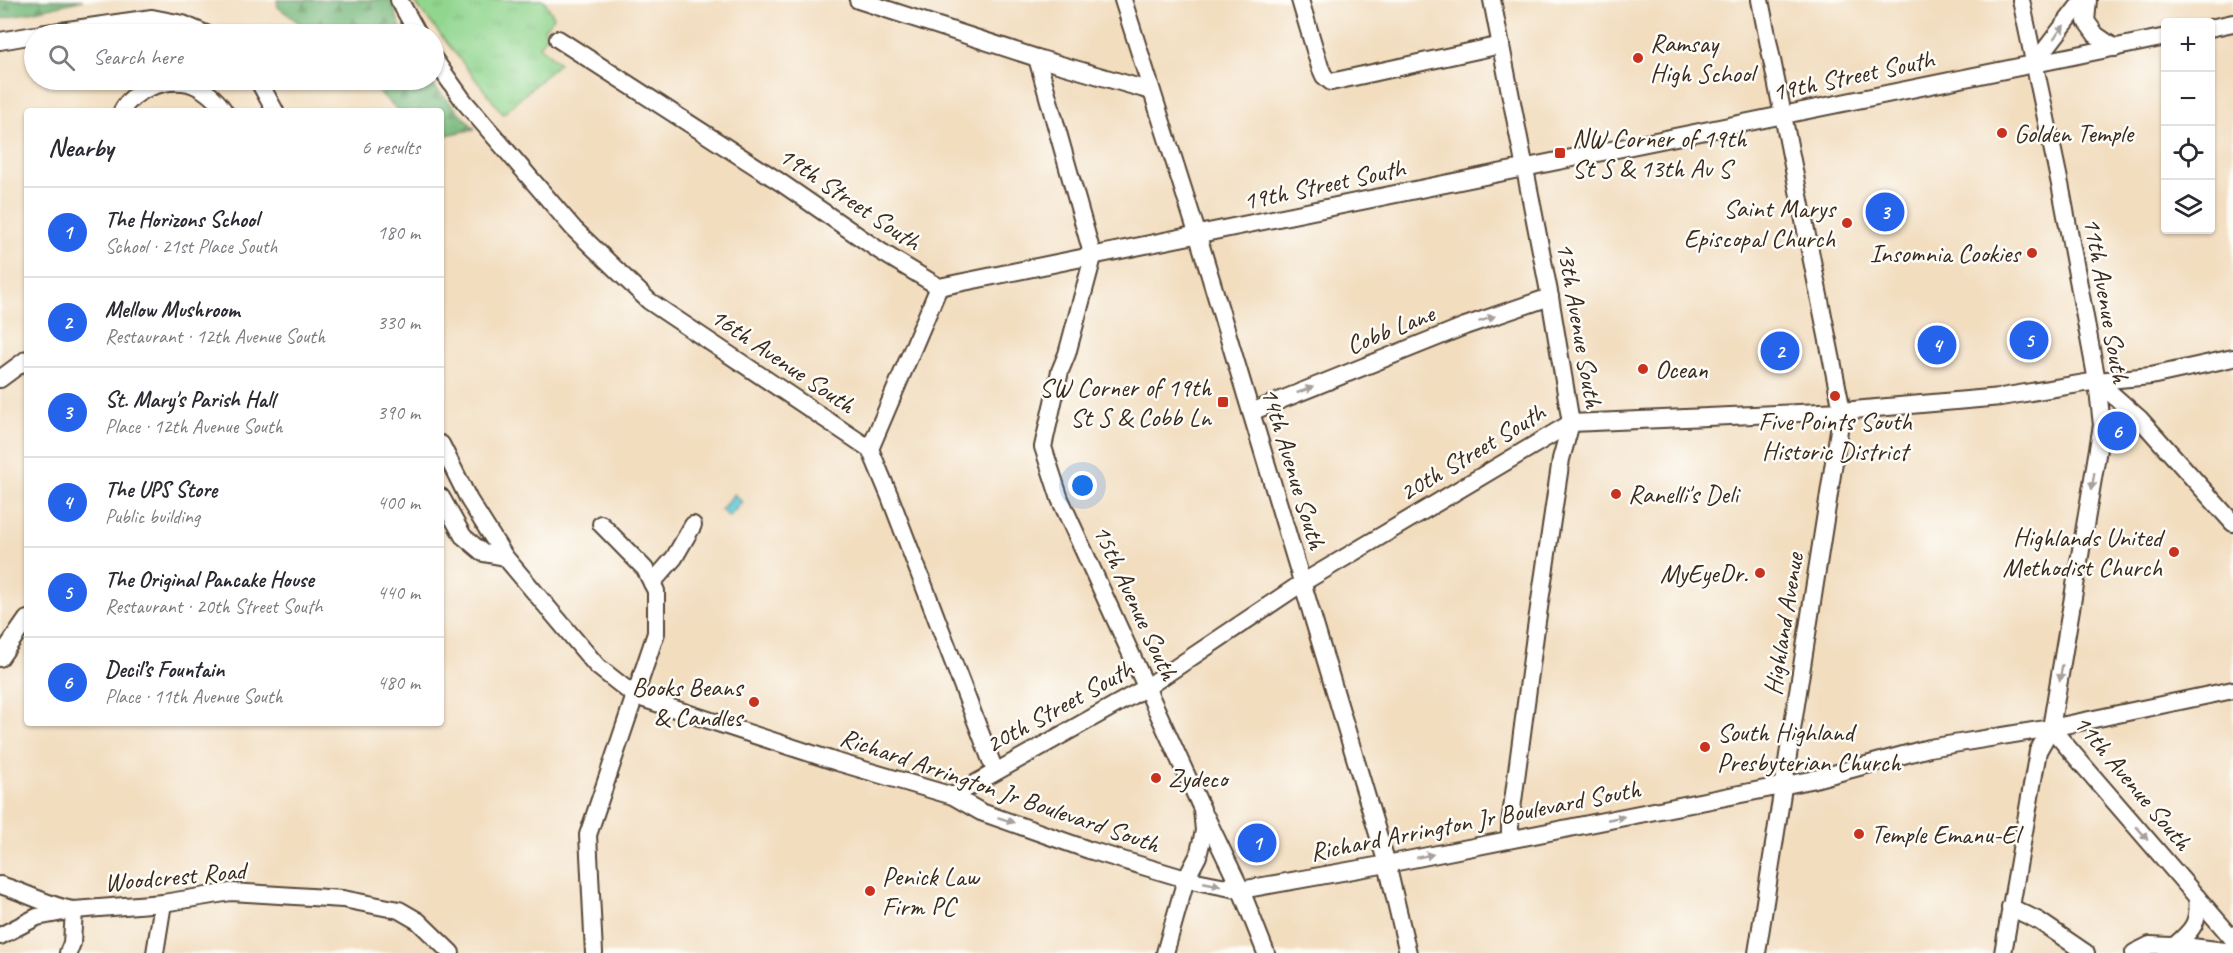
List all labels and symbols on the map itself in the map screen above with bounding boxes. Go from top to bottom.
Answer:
one-way arrow [2052,24,2065,40]
place label: Ramsay High School [1650,27,1759,90]
street label: 19th Street South [1769,42,1939,109]
marker: Ramsay High School [1631,51,1645,65]
place label: Golden Temple [2014,117,2135,150]
place label: NW Corner of 19th St S & 13th Av S [1572,122,1748,185]
marker: Golden Temple [1995,126,2009,140]
street label: 19th Street South [772,139,929,259]
marker: NW Corner of 19th St S & 13th Av S [1553,146,1567,160]
street label: 19th Street South [1240,151,1410,218]
pin: 3 [1866,190,1904,234]
place label: Saint Marys Episcopal Church [1684,192,1837,255]
street label: 11th Avenue South [2076,215,2138,387]
marker: Saint Marys Episcopal Church [1840,216,1854,230]
place label: Insomnia Cookies [1870,237,2022,270]
street label: 13th Avenue South [1549,240,1611,412]
marker: Insomnia Cookies [2025,246,2039,260]
street label: Cobb Lane [1341,296,1440,362]
street label: 16th Avenue South [704,300,863,422]
one-way arrow [1478,313,1496,323]
pin: 5 [2010,318,2048,362]
pin: 4 [1918,322,1956,368]
pin: 2 [1760,328,1800,374]
place label: Ocean [1655,353,1708,386]
marker: Ocean [1636,362,1650,376]
place label: SW Corner of 19th St S & Cobb Ln [1039,371,1212,434]
street label: 14th Avenue South [1253,383,1334,554]
one-way arrow [1297,385,1315,395]
marker: Five Points South Historic District [1828,389,1842,403]
marker: SW Corner of 19th St S & Cobb Ln [1216,395,1230,409]
street label: 20th Street South [1393,395,1553,509]
place label: Five Points South Historic District [1758,405,1913,468]
pin: 6 [2098,408,2136,454]
your location [1068,471,1097,500]
one-way arrow [2088,471,2097,490]
place label: Ranelli's Deli [1628,478,1741,511]
marker: Ranelli's Deli [1609,487,1623,501]
street label: 15th Avenue South [1085,519,1186,686]
place label: Highlands United Methodist Church [2002,521,2166,584]
marker: Highlands United Methodist Church [2167,545,2181,559]
street label: Highland Avenue [1756,549,1811,698]
place label: MyEyeDr. [1660,557,1749,590]
marker: MyEyeDr. [1753,566,1767,580]
street label: 20th Street South [979,651,1141,761]
one-way arrow [2056,664,2065,683]
place label: Books Beans & Candles [632,671,744,734]
marker: Books Beans & Candles [747,695,761,709]
street label: 11th Avenue South [2066,707,2200,858]
place label: South Highland Presbyterian Church [1717,716,1902,779]
street label: Richard Arrington Jr Boulevard South [836,720,1165,861]
marker: South Highland Presbyterian Church [1698,740,1712,754]
place label: Zydeco [1168,762,1230,795]
marker: Zydeco [1149,771,1163,785]
street label: Richard Arrington Jr Boulevard South [1307,772,1644,869]
one-way arrow [1607,813,1626,822]
one-way arrow [997,816,1015,826]
place label: Temple Emanu-El [1871,818,2024,851]
pin: 1 [1238,820,1276,866]
one-way arrow [2136,825,2149,841]
marker: Temple Emanu-El [1852,827,1866,841]
one-way arrow [1415,851,1434,860]
street label: Woodcrest Road [103,854,251,899]
place label: Penick Law Firm PC [882,860,981,923]
one-way arrow [1203,880,1222,889]
marker: Penick Law Firm PC [863,884,877,898]

